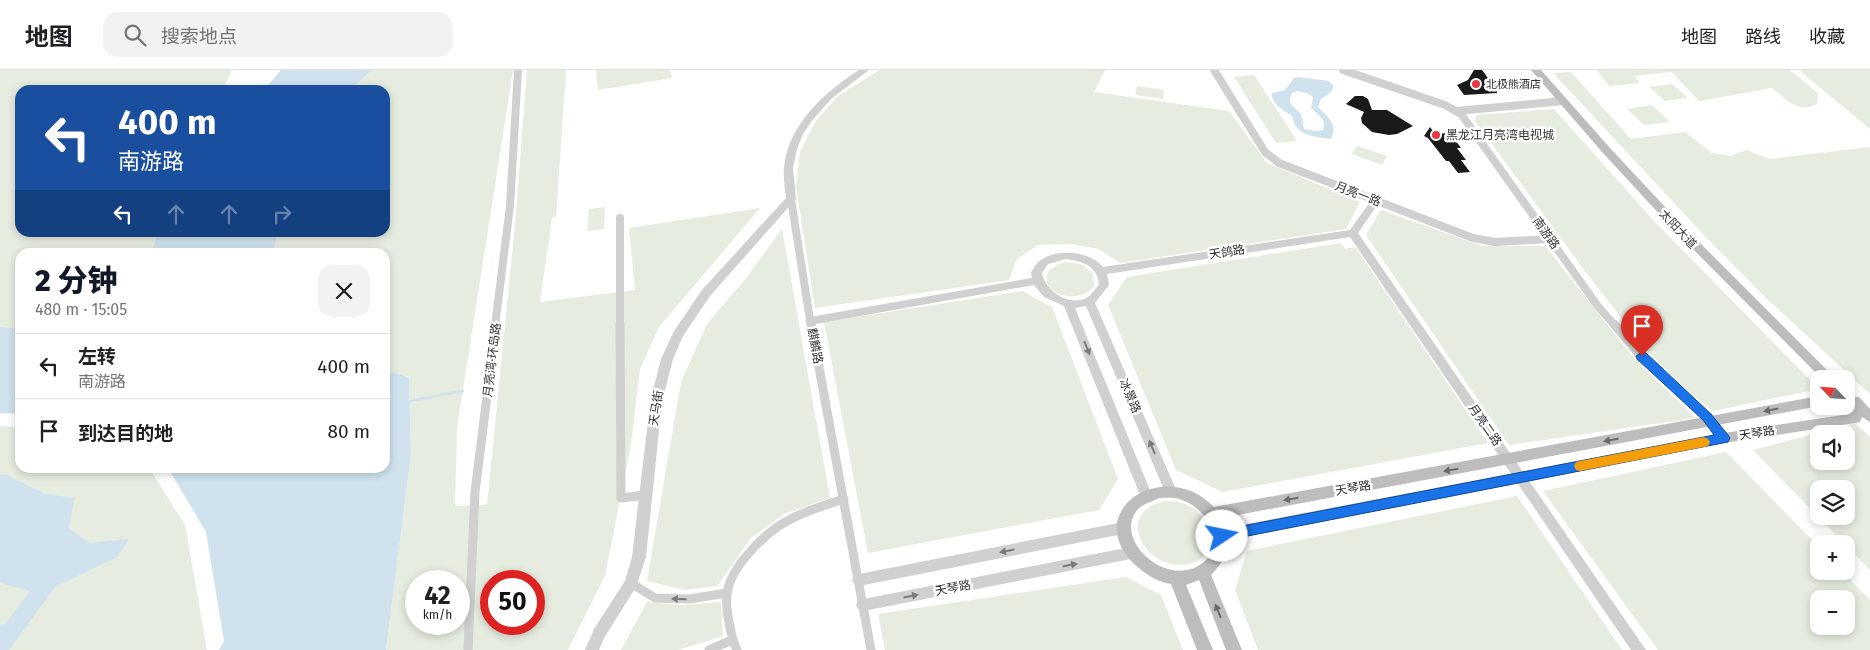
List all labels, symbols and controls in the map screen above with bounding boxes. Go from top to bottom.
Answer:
search box [103,12,453,57]
icon: search [121,21,149,49]
text: 地图 [25,23,73,51]
text: 搜索地点 [161,25,237,48]
text: 地图 [1681,26,1717,48]
text: 路线 [1745,26,1781,48]
text: 收藏 [1809,26,1845,48]
marker: 北极熊酒店 [1470,78,1482,90]
place label: 北极熊酒店 [1486,78,1541,91]
text: 400 m [118,101,217,143]
icon: left [35,105,100,170]
place label: 黑龙江月亮湾电视城 [1446,128,1554,142]
marker: 黑龙江月亮湾电视城 [1430,129,1442,141]
text: 南游路 [118,148,184,175]
street label: 月亮一路 [1333,179,1383,209]
icon: left [109,200,137,228]
icon: ahead [162,200,190,228]
icon: ahead [215,200,243,228]
icon: right [268,200,296,228]
street label: 太阳大道 [1657,207,1699,251]
street label: 南游路 [1530,214,1562,252]
street label: 天鸽路 [1208,242,1246,262]
text: 2 分钟 [35,263,118,299]
button: close [318,265,370,317]
text: 480 m · 15:05 [35,300,127,319]
pin [1621,305,1663,356]
icon: arrive [1628,312,1656,340]
street label: 月亮湾·环岛路 [480,322,504,398]
street label: 麒麟路 [805,327,825,365]
one-way arrow [1083,341,1091,355]
text: 左转 [78,345,116,368]
icon: left [35,352,63,380]
text: 400 m [317,355,370,378]
north arrow [1810,370,1855,415]
map controls [1810,370,1855,635]
text: 南游路 [78,372,126,391]
street label: 冰景路 [1117,377,1143,415]
street label: 天马街 [646,389,666,427]
street label: 月亮二路 [1465,401,1505,449]
one-way arrow [1762,407,1778,415]
icon: arrive [35,417,63,445]
text: 80 m [328,420,370,443]
text: 到达目的地 [78,422,173,445]
street label: 天琴路 [1738,423,1776,443]
button: sound [1810,425,1855,470]
one-way arrow [1603,437,1619,445]
one-way arrow [1147,440,1155,454]
one-way arrow [1443,466,1459,474]
street label: 天琴路 [1334,478,1372,498]
button: layers [1810,480,1855,525]
one-way arrow [1283,495,1299,503]
position arrow [1195,509,1247,561]
button: + [1810,535,1855,580]
one-way arrow [998,548,1014,556]
one-way arrow [1063,561,1078,569]
speed limit sign: 50 [480,570,545,635]
street label: 天琴路 [934,578,972,598]
text: 42 [424,581,451,611]
button: − [1810,590,1855,635]
one-way arrow [903,592,919,600]
one-way arrow [671,594,687,602]
one-way arrow [1214,604,1222,618]
text: km/h [423,608,452,622]

